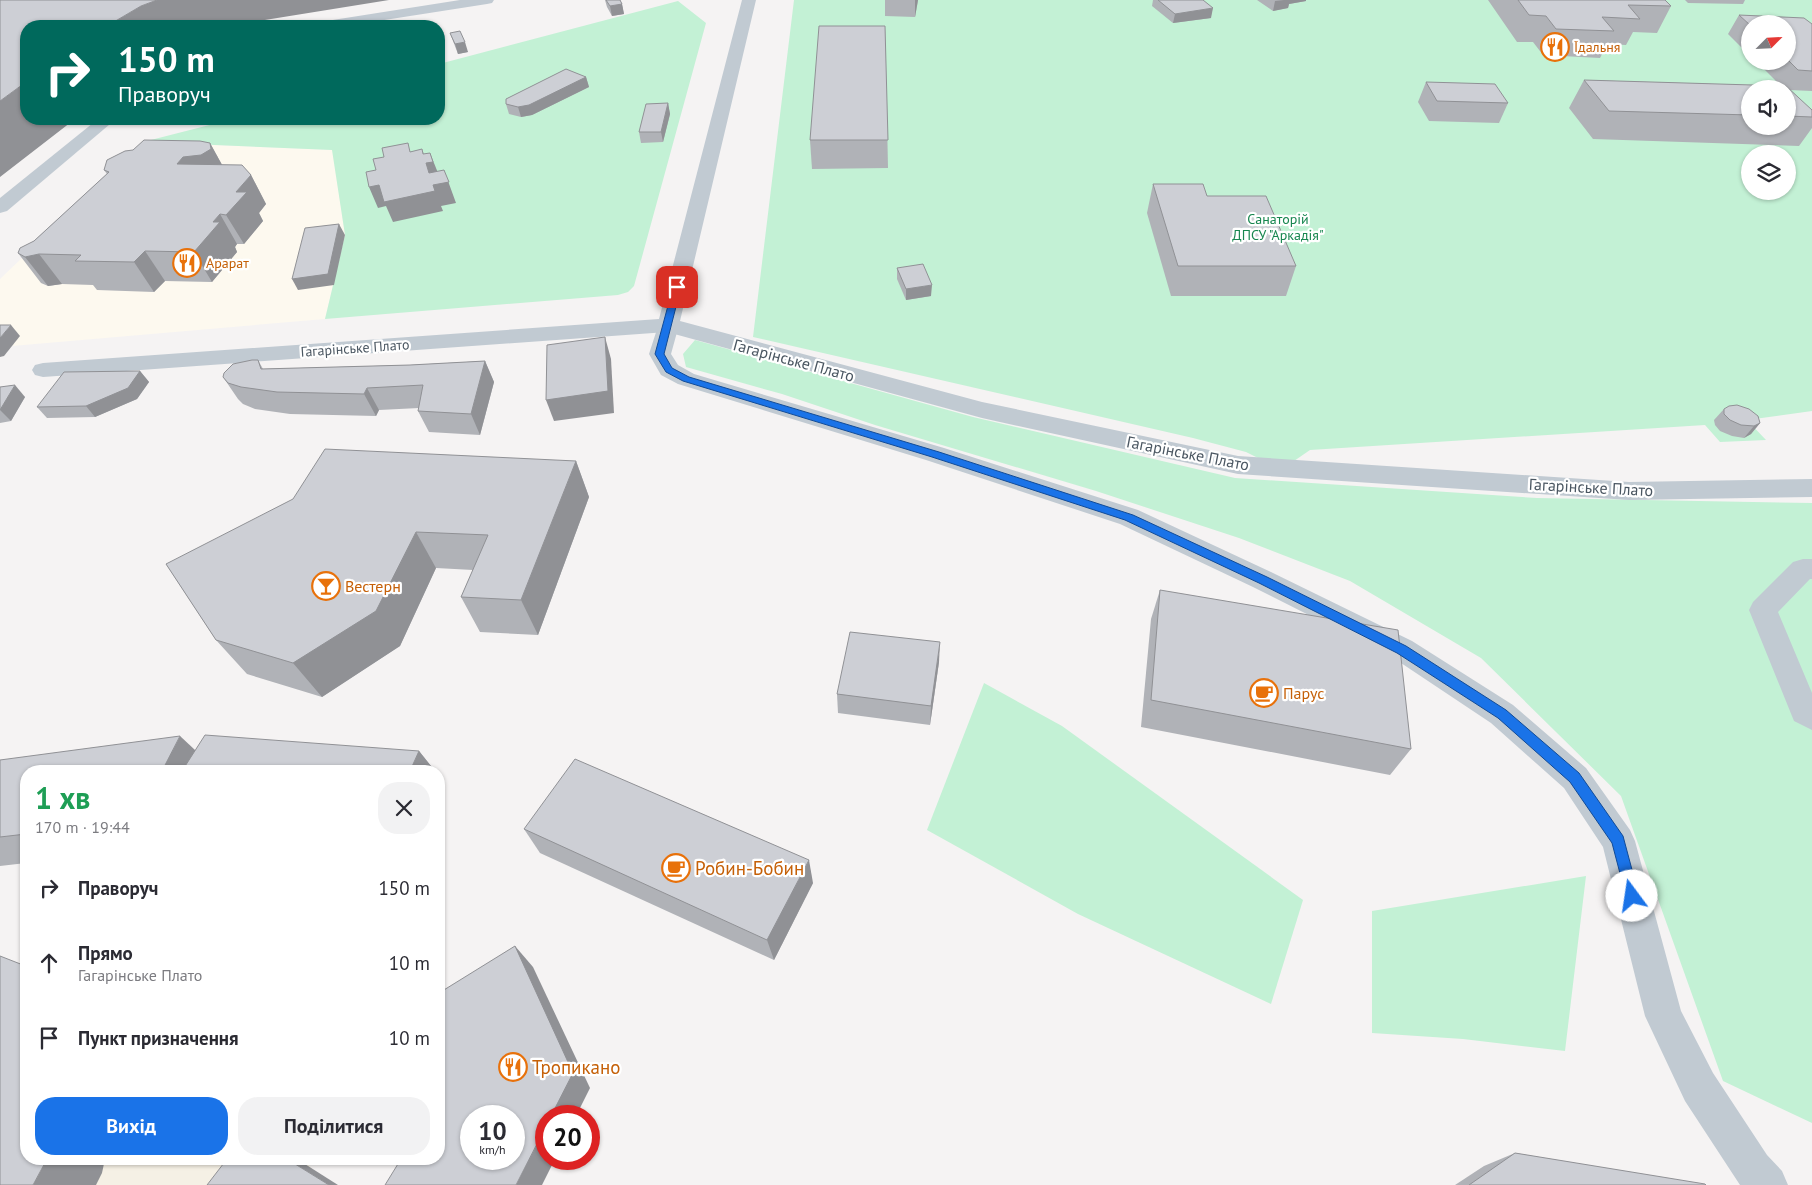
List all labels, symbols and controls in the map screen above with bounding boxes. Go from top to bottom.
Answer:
north arrow [1741,15,1796,70]
map controls [1741,15,1796,200]
restaurant icon: Їдальня [1540,32,1570,62]
text: 150 m [118,36,215,82]
place label: Їдальня [1574,38,1620,56]
icon: right [35,40,100,105]
text: Праворуч [118,80,211,108]
button: sound [1741,80,1796,135]
button: layers [1741,145,1796,200]
park label: Санаторій ДПСУ "Аркадія" [1232,210,1324,244]
restaurant icon: Арарат [172,248,202,278]
place label: Арарат [206,254,249,272]
pin [656,266,698,308]
icon: arrive [663,273,691,301]
street label: Гагарінське Плато [731,334,857,386]
street label: Гагарінське Плато [300,335,410,361]
street label: Гагарінське Плато [1125,431,1251,475]
street label: Гагарінське Плато [1528,474,1654,500]
bar icon: Вестерн [311,571,341,601]
place label: Вестерн [345,576,401,596]
cafe icon: Парус [1249,678,1279,708]
place label: Парус [1283,683,1325,703]
text: 1 хв [35,778,91,817]
button: close [378,782,430,834]
text: 170 m · 19:44 [35,817,130,837]
cafe icon: Робин-Бобин [661,853,691,883]
place label: Робин-Бобин [695,856,804,880]
position arrow [1605,869,1657,921]
icon: right [35,874,63,902]
text: Праворуч [78,876,158,900]
text: 150 m [378,876,430,900]
text: Прямо [78,941,133,965]
icon: ahead [35,949,63,977]
text: 10 m [389,951,430,975]
text: Гагарінське Плато [78,965,202,985]
icon: arrive [35,1024,63,1052]
text: Пункт призначення [78,1026,239,1050]
text: 10 m [389,1026,430,1050]
restaurant icon: Тропикано [498,1052,528,1082]
place label: Тропикано [532,1055,620,1079]
button: Вихід [35,1097,228,1155]
button: Поділитися [238,1097,430,1155]
speed limit sign: 20 [535,1105,600,1170]
text: 10 [478,1115,507,1147]
text: km/h [479,1142,506,1157]

